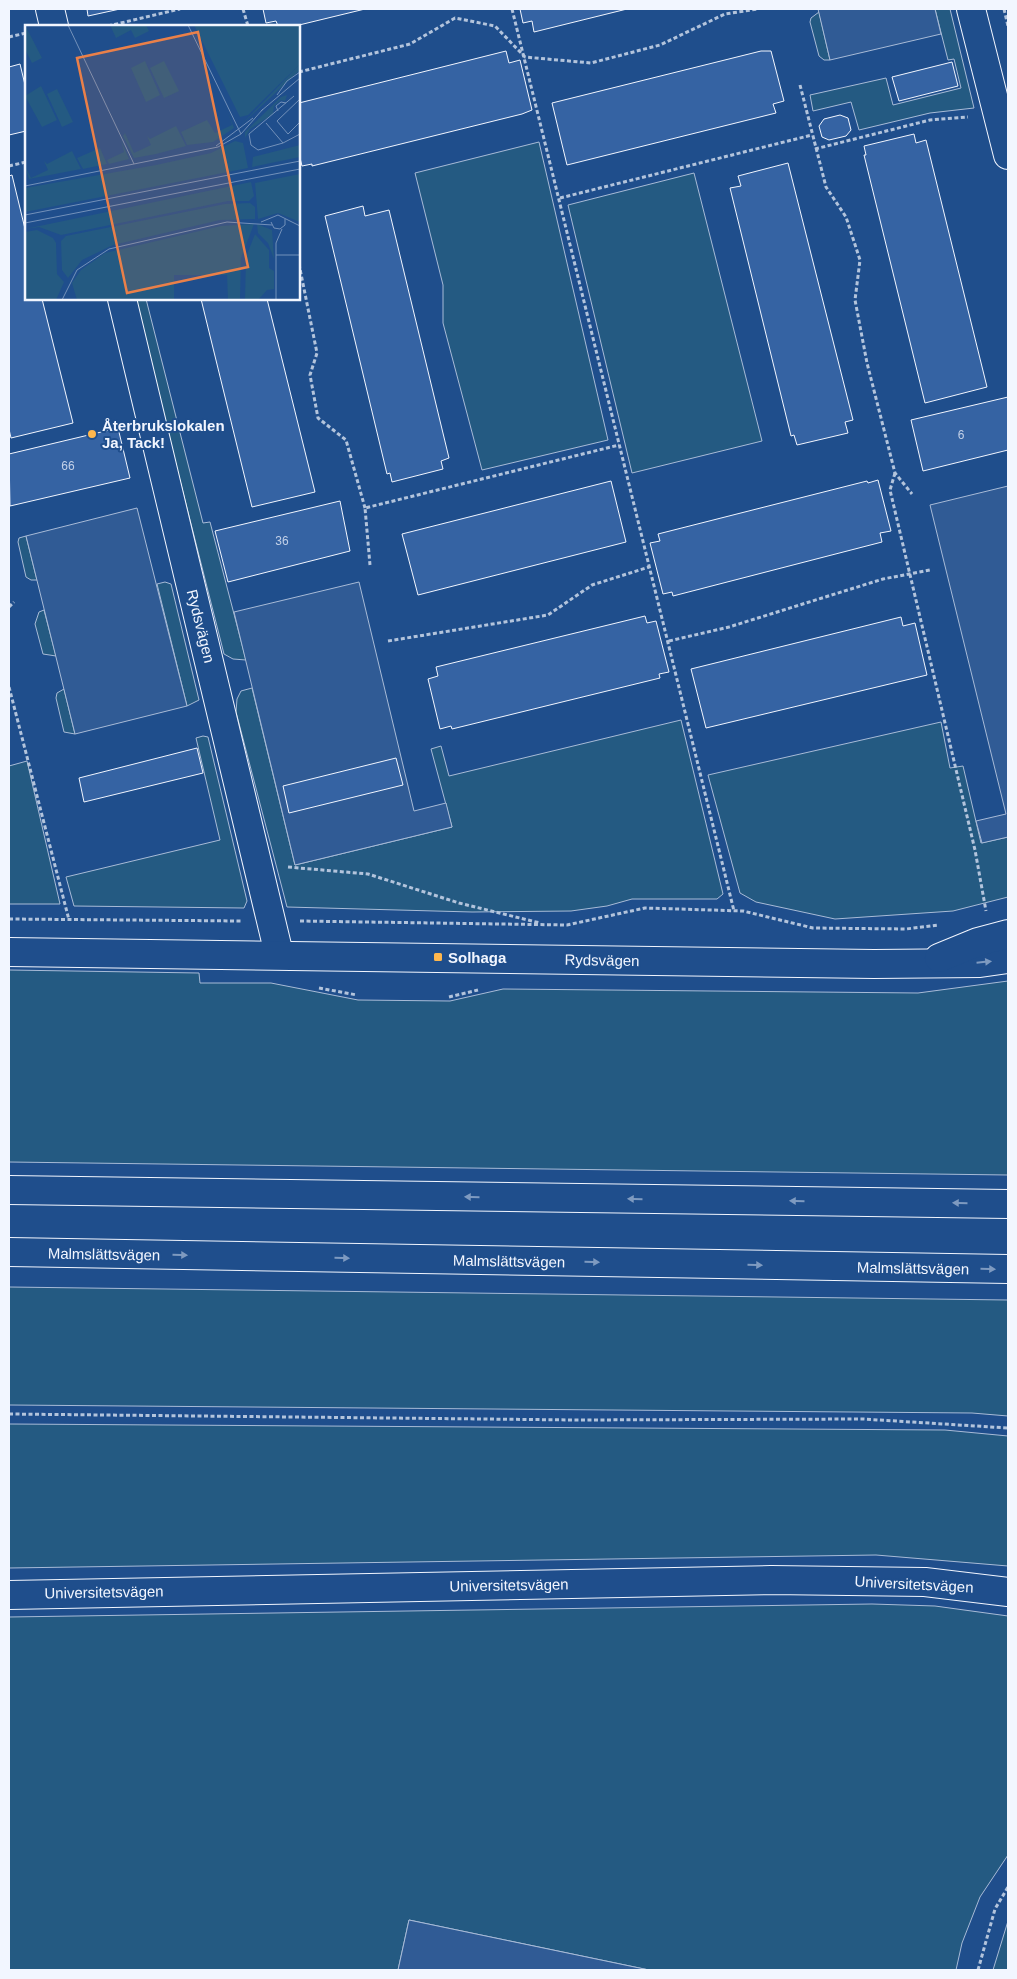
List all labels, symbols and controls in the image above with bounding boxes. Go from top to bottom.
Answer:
inset map [25,25,300,300]
place label: Återbrukslokalen Ja, Tack! [102,417,225,451]
marker: Återbrukslokalen Ja, Tack! [86,428,98,440]
house number: 6 [958,428,965,442]
house number: 66 [61,459,75,473]
house number: 36 [275,534,289,548]
street label: Rydsvägen [184,588,218,664]
place label: Solhaga [448,949,507,966]
marker: Solhaga [432,951,444,963]
street label: Rydsvägen [564,951,640,969]
one-way arrow [976,958,992,966]
one-way arrow [464,1192,480,1200]
one-way arrow [626,1195,642,1203]
one-way arrow [789,1197,805,1205]
one-way arrow [951,1199,967,1207]
street label: Malmslättsvägen [48,1245,160,1263]
one-way arrow [172,1251,188,1259]
street label: Malmslättsvägen [453,1252,565,1270]
one-way arrow [335,1254,351,1262]
one-way arrow [584,1258,600,1266]
street label: Malmslättsvägen [857,1259,969,1277]
one-way arrow [747,1261,763,1269]
one-way arrow [981,1265,997,1273]
street label: Universitetsvägen [854,1572,974,1596]
street label: Universitetsvägen [449,1575,569,1595]
street label: Universitetsvägen [44,1582,164,1602]

